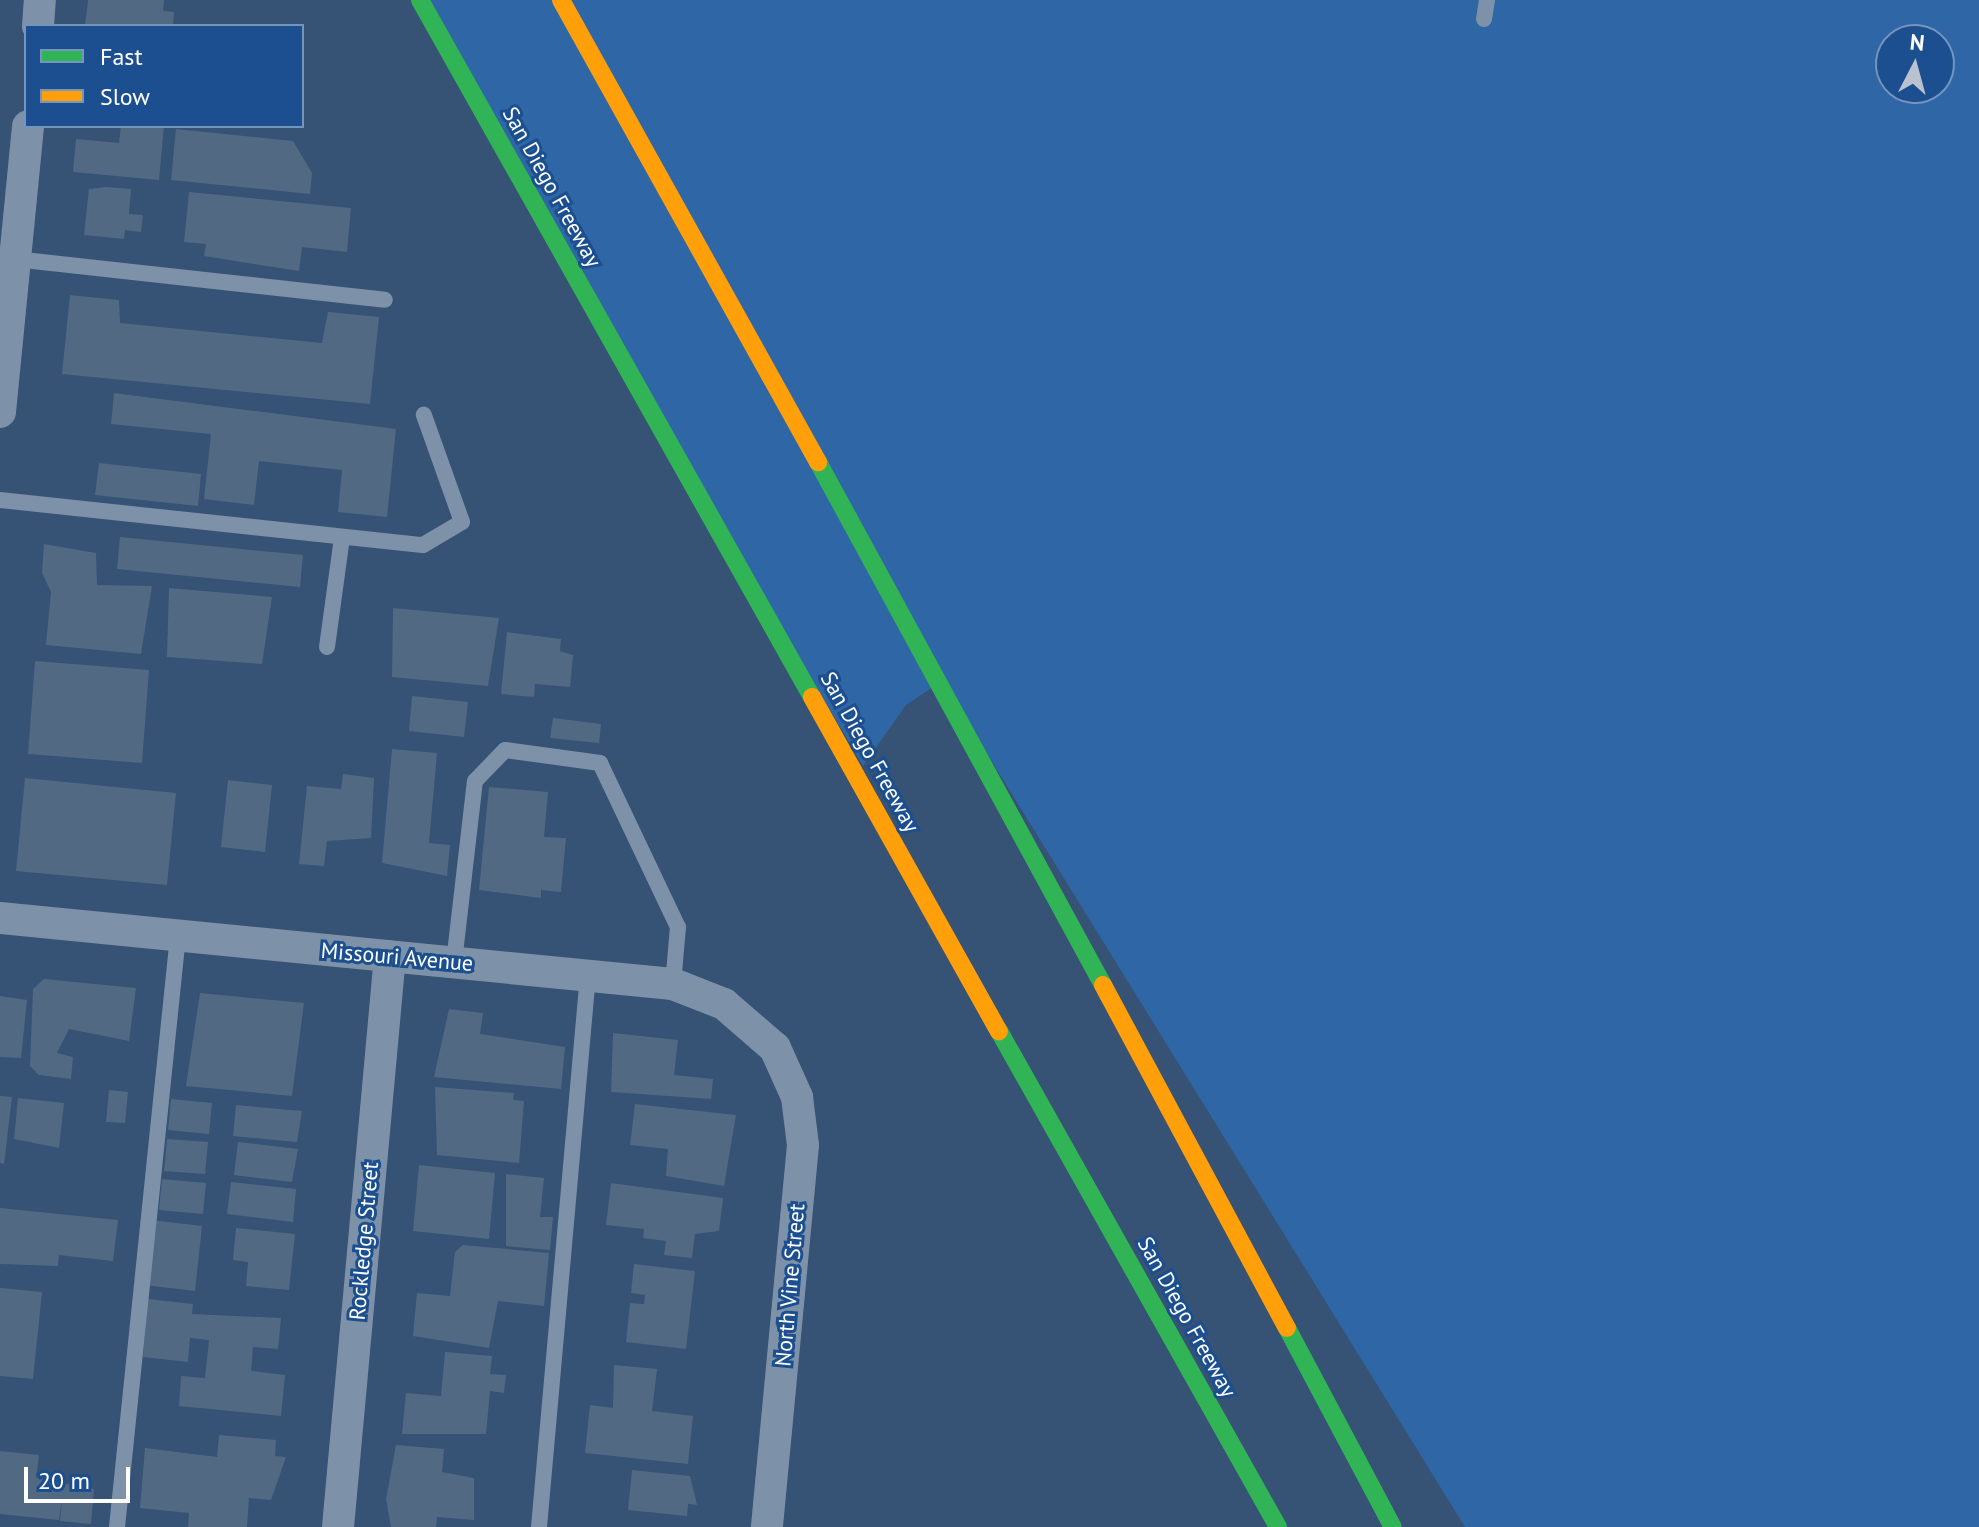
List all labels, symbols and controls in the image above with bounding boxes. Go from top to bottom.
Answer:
legend [24,24,304,128]
north arrow [1875,24,1955,104]
text: N [1909,27,1926,57]
text: Fast [100,41,143,72]
text: Slow [100,81,150,112]
street label: San Diego Freeway [497,102,607,272]
street label: San Diego Freeway [815,667,925,837]
street label: Missouri Avenue [319,937,475,977]
street label: Rockledge Street [344,1161,384,1321]
street label: North Vine Street [770,1202,810,1368]
street label: San Diego Freeway [1132,1232,1242,1402]
scale bar [28,1451,134,1501]
text: 20 m [38,1465,90,1496]

